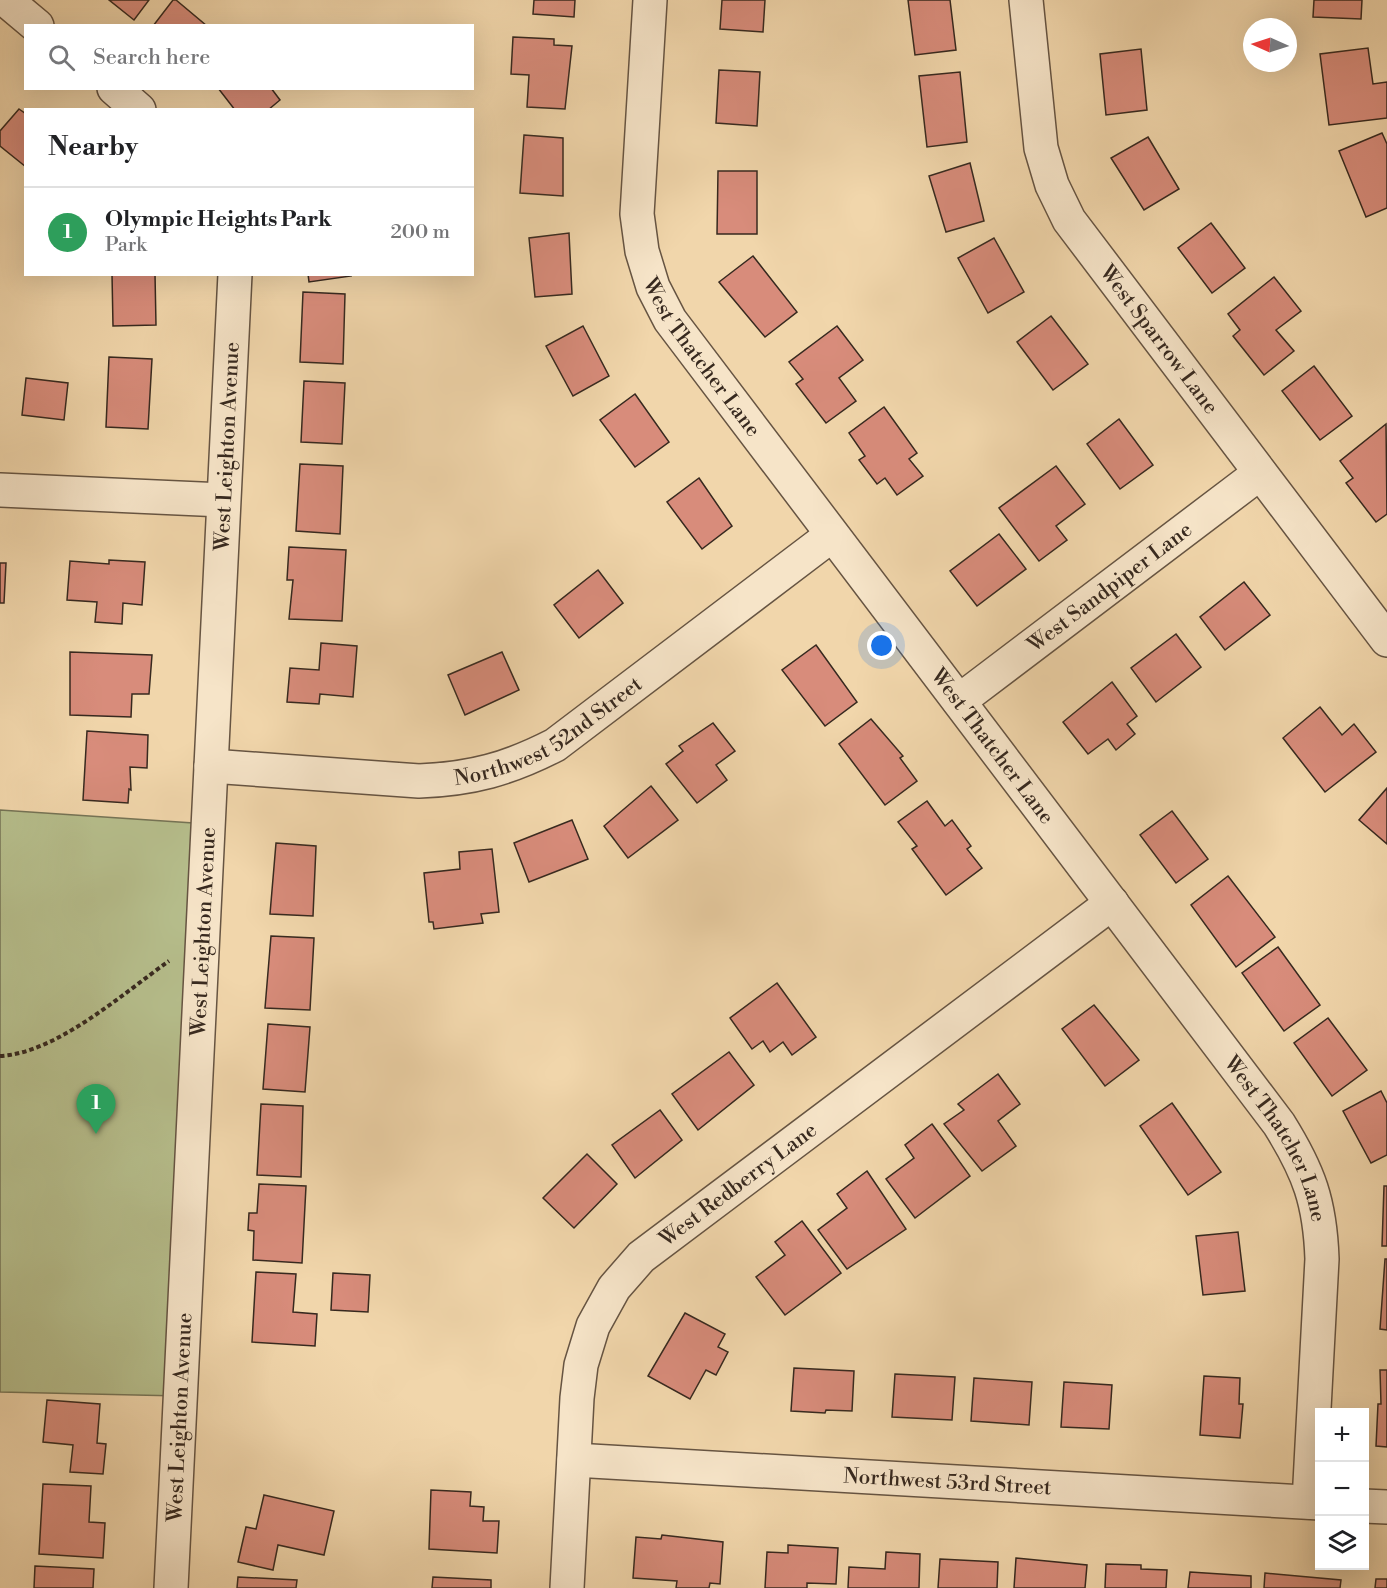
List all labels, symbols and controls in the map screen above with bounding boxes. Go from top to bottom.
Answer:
north arrow [1243,18,1297,72]
search box [24,24,474,90]
icon: search [45,41,78,74]
text: Search here [93,44,210,71]
text: Nearby [48,131,138,163]
text: Olympic Heights Park [105,206,332,233]
text: 1 [63,220,72,245]
text: 200 m [390,220,450,245]
text: Park [105,233,147,258]
street label: West Sparrow Lane [1093,259,1223,420]
street label: West Thatcher Lane [636,273,766,442]
street label: West Leighton Avenue [209,341,246,553]
street label: West Sandpiper Lane [1022,517,1198,659]
your location [867,631,896,660]
street label: West Thatcher Lane [924,663,1059,830]
street label: Northwest 52nd Street [452,671,648,792]
street label: West Leighton Avenue [186,827,222,1038]
street label: West Thatcher Lane [1217,1050,1331,1224]
pin: 1 [76,1084,116,1134]
street label: West Redberry Lane [654,1117,822,1253]
street label: West Leighton Avenue [162,1312,198,1523]
map controls [1315,1408,1369,1570]
button: + [1315,1408,1369,1462]
button: − [1315,1462,1369,1516]
street label: Northwest 53rd Street [843,1464,1053,1502]
button: layers [1315,1516,1369,1570]

